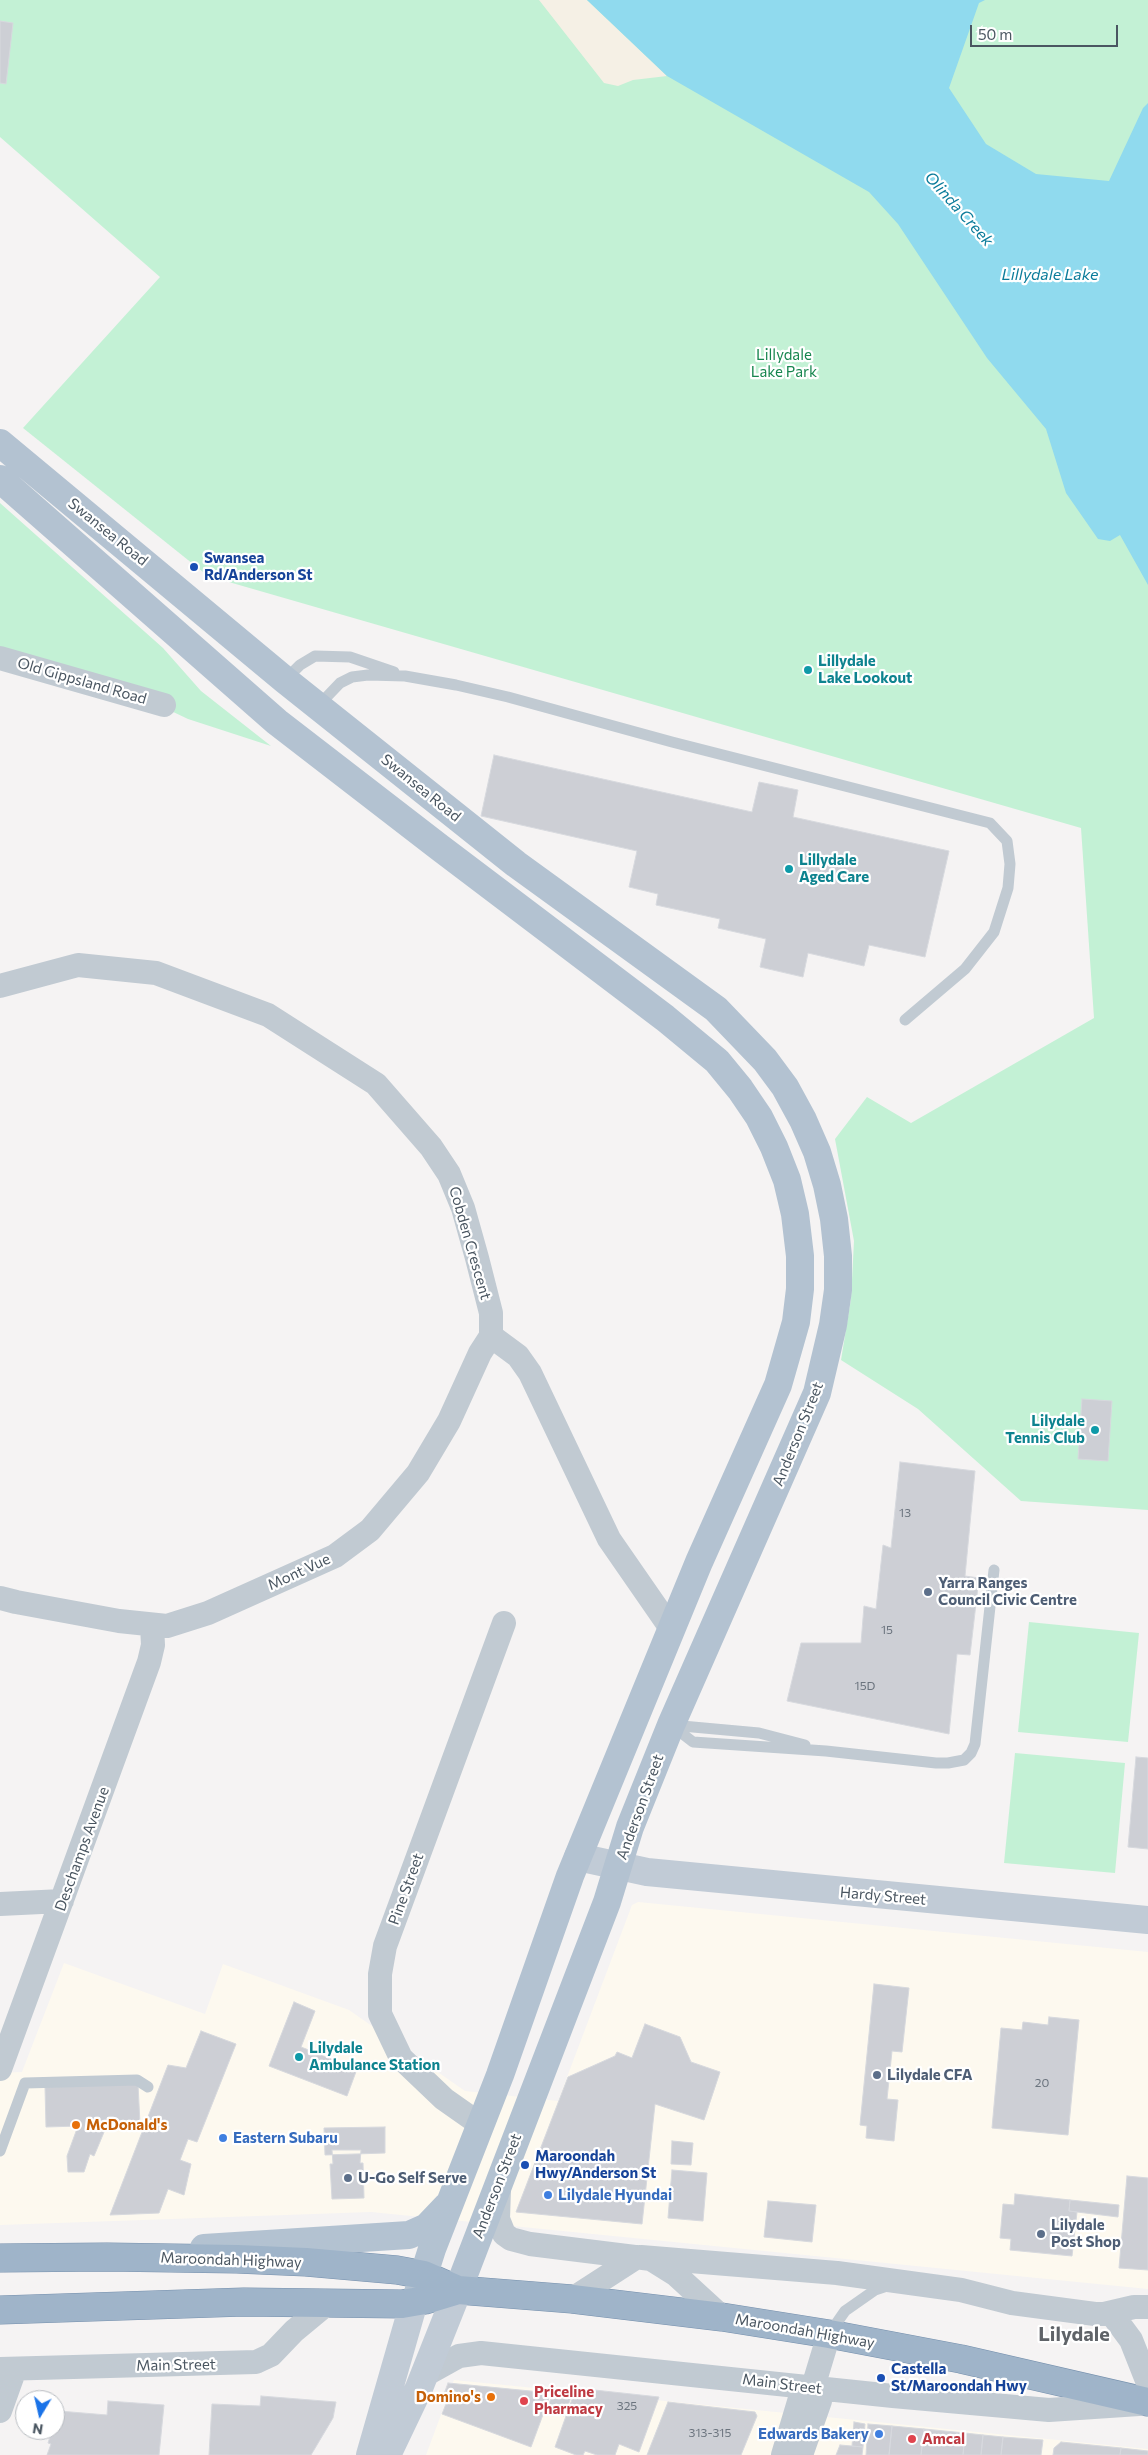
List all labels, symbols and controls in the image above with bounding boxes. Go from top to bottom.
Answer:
scale bar [973,15,1120,47]
text: 50 m [978,25,1012,43]
water label: Olinda Creek [921,168,997,250]
water label: Lillydale Lake [1002,265,1098,285]
park label: Lillydale Lake Park [751,346,817,381]
street label: Swansea Road [65,494,151,570]
place label: Swansea Rd/Anderson St [204,549,313,584]
marker: Swansea Rd/Anderson St [188,561,200,573]
place label: Lillydale Lake Lookout [818,652,912,687]
street label: Old Gippsland Road [15,654,149,708]
marker: Lillydale Lake Lookout [802,664,814,676]
street label: Swansea Road [378,750,464,826]
place label: Lillydale Aged Care [799,851,869,886]
marker: Lillydale Aged Care [783,863,795,875]
street label: Cobden Crescent [445,1184,495,1302]
street label: Anderson Street [769,1379,827,1489]
place label: Lilydale Tennis Club [1005,1412,1085,1447]
marker: Lilydale Tennis Club [1089,1424,1101,1436]
house number: 13 [899,1506,911,1520]
street label: Mont Vue [265,1550,333,1594]
place label: Yarra Ranges Council Civic Centre [938,1574,1077,1609]
marker: Yarra Ranges Council Civic Centre [922,1586,934,1598]
house number: 15 [881,1623,893,1637]
house number: 15D [855,1679,875,1693]
street label: Anderson Street [613,1752,667,1862]
street label: Deschamps Avenue [51,1784,113,1914]
street label: Pine Street [385,1851,427,1927]
street label: Hardy Street [839,1883,927,1909]
place label: Lilydale Ambulance Station [309,2039,440,2074]
marker: Lilydale Ambulance Station [293,2051,305,2063]
place label: Lilydale CFA [887,2066,973,2084]
marker: Lilydale CFA [871,2069,883,2081]
house number: 20 [1035,2076,1049,2090]
place label: McDonald's [86,2116,167,2134]
marker: McDonald's [70,2119,82,2131]
place label: Eastern Subaru [233,2129,338,2147]
street label: Anderson Street [469,2131,525,2241]
marker: Eastern Subaru [217,2132,229,2144]
place label: Maroondah Hwy/Anderson St [535,2147,656,2182]
marker: Maroondah Hwy/Anderson St [519,2159,531,2171]
place label: U-Go Self Serve [358,2169,467,2187]
marker: U-Go Self Serve [342,2172,354,2184]
place label: Lilydale Hyundai [558,2186,672,2204]
marker: Lilydale Hyundai [542,2189,554,2201]
place label: Lilydale Post Shop [1051,2216,1121,2251]
marker: Lilydale Post Shop [1035,2228,1047,2240]
street label: Maroondah Highway [160,2249,302,2271]
street label: Maroondah Highway [734,2310,876,2352]
district label: Lilydale [1038,2322,1110,2346]
street label: Main Street [136,2355,216,2375]
place label: Castella St/Maroondah Hwy [891,2360,1027,2395]
street label: Main Street [741,2370,823,2398]
marker: Castella St/Maroondah Hwy [875,2372,887,2384]
place label: Priceline Pharmacy [534,2383,603,2418]
place label: Domino's [416,2388,481,2406]
north arrow [15,2390,65,2440]
marker: Domino's [485,2391,497,2403]
marker: Priceline Pharmacy [518,2395,530,2407]
house number: 325 [617,2399,637,2413]
text: N [31,2420,44,2439]
place label: Edwards Bakery [758,2425,869,2443]
house number: 313-315 [689,2426,731,2440]
marker: Edwards Bakery [873,2428,885,2440]
place label: Amcal [922,2430,965,2448]
marker: Amcal [906,2433,918,2445]

